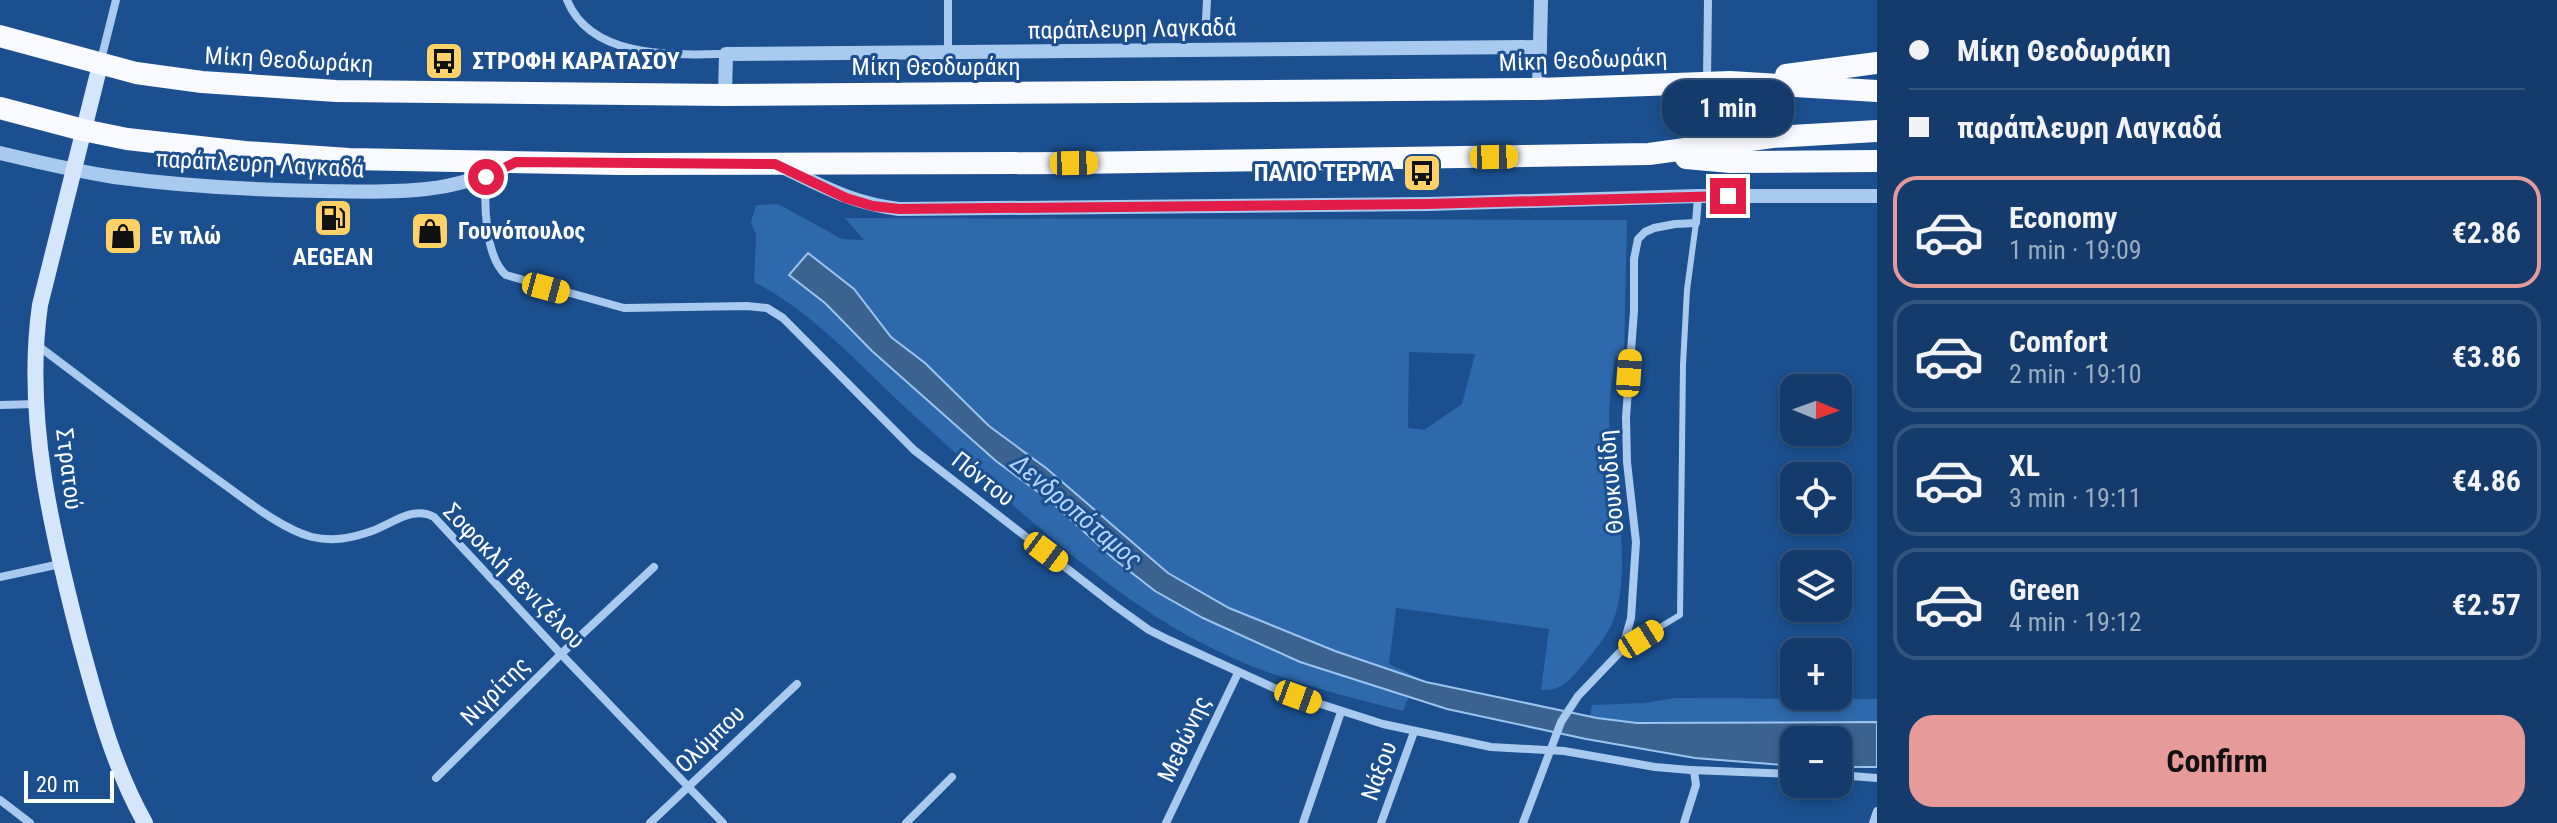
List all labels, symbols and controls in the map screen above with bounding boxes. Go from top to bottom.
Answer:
street label: παράπλευρη Λαγκαδά [1028,13,1237,45]
text: Μίκη Θεοδωράκη [1957,33,2171,68]
bus stop icon: ΣΤΡΟΦΗ ΚΑΡΑΤΑΣΟΥ [423,40,465,82]
street label: Μίκη Θεοδωράκη [204,42,374,78]
street label: Μίκη Θεοδωράκη [1498,43,1668,77]
place label: ΣΤΡΟΦΗ ΚΑΡΑΤΑΣΟΥ [472,47,680,75]
street label: Μίκη Θεοδωράκη [852,53,1020,81]
callout: 1 min [1662,80,1794,136]
text: 1 min [1699,93,1757,123]
text: παράπλευρη Λαγκαδά [1957,110,2222,145]
street label: παράπλευρη Λαγκαδά [155,145,365,183]
car [1470,145,1518,169]
car [1050,151,1098,175]
bus stop icon: ΠΑΛΙΟ ΤΕΡΜΑ [1401,152,1443,194]
route start [468,159,504,195]
place label: ΠΑΛΙΟ ΤΕΡΜΑ [1254,159,1395,187]
route end [1710,178,1746,214]
icon: car [1913,196,1985,268]
fuel station icon: AEGEAN [312,197,354,239]
text: Economy [2009,200,2117,235]
shop icon: Γουνόπουλος [409,210,451,252]
shop icon: Εν πλώ [102,215,144,257]
text: €2.86 [2452,215,2521,250]
place label: Γουνόπουλος [458,217,586,245]
place label: Εν πλώ [151,222,221,250]
text: 1 min · 19:09 [2009,235,2142,265]
place label: AEGEAN [293,243,373,271]
car [520,270,572,306]
icon: car [1913,320,1985,392]
text: Comfort [2009,324,2108,359]
text: €3.86 [2452,339,2521,374]
car [1615,348,1643,398]
text: 2 min · 19:10 [2009,359,2142,389]
north arrow [1780,374,1852,446]
map controls [1780,374,1852,798]
street label: Στρατού [50,427,88,511]
street label: Θουκυδίδη [1593,429,1629,535]
icon: car [1913,444,1985,516]
street label: Πόντου [946,446,1020,512]
water label: Δενδροπόταμος [1004,447,1149,575]
text: XL [2009,448,2040,483]
button: locate [1780,462,1852,534]
text: €4.86 [2452,463,2521,498]
text: 3 min · 19:11 [2009,483,2142,513]
street label: Σοφοκλή Βενιζέλου [437,497,591,655]
car [1020,528,1072,576]
button: layers [1780,550,1852,622]
icon: car [1913,568,1985,640]
text: Green [2009,572,2080,607]
text: €2.57 [2452,587,2521,622]
text: 4 min · 19:12 [2009,607,2142,637]
car [1614,616,1668,662]
button: + [1780,638,1852,710]
street label: Νιγρίτης [455,651,535,731]
car [1271,678,1325,716]
street label: Μεθώνης [1152,691,1216,787]
street label: Ολύμπου [670,699,750,779]
button: Confirm [1909,715,2525,807]
button: − [1780,726,1852,798]
street label: Νάξου [1355,738,1403,804]
scale bar [24,767,114,803]
text: 20 m [36,772,79,797]

